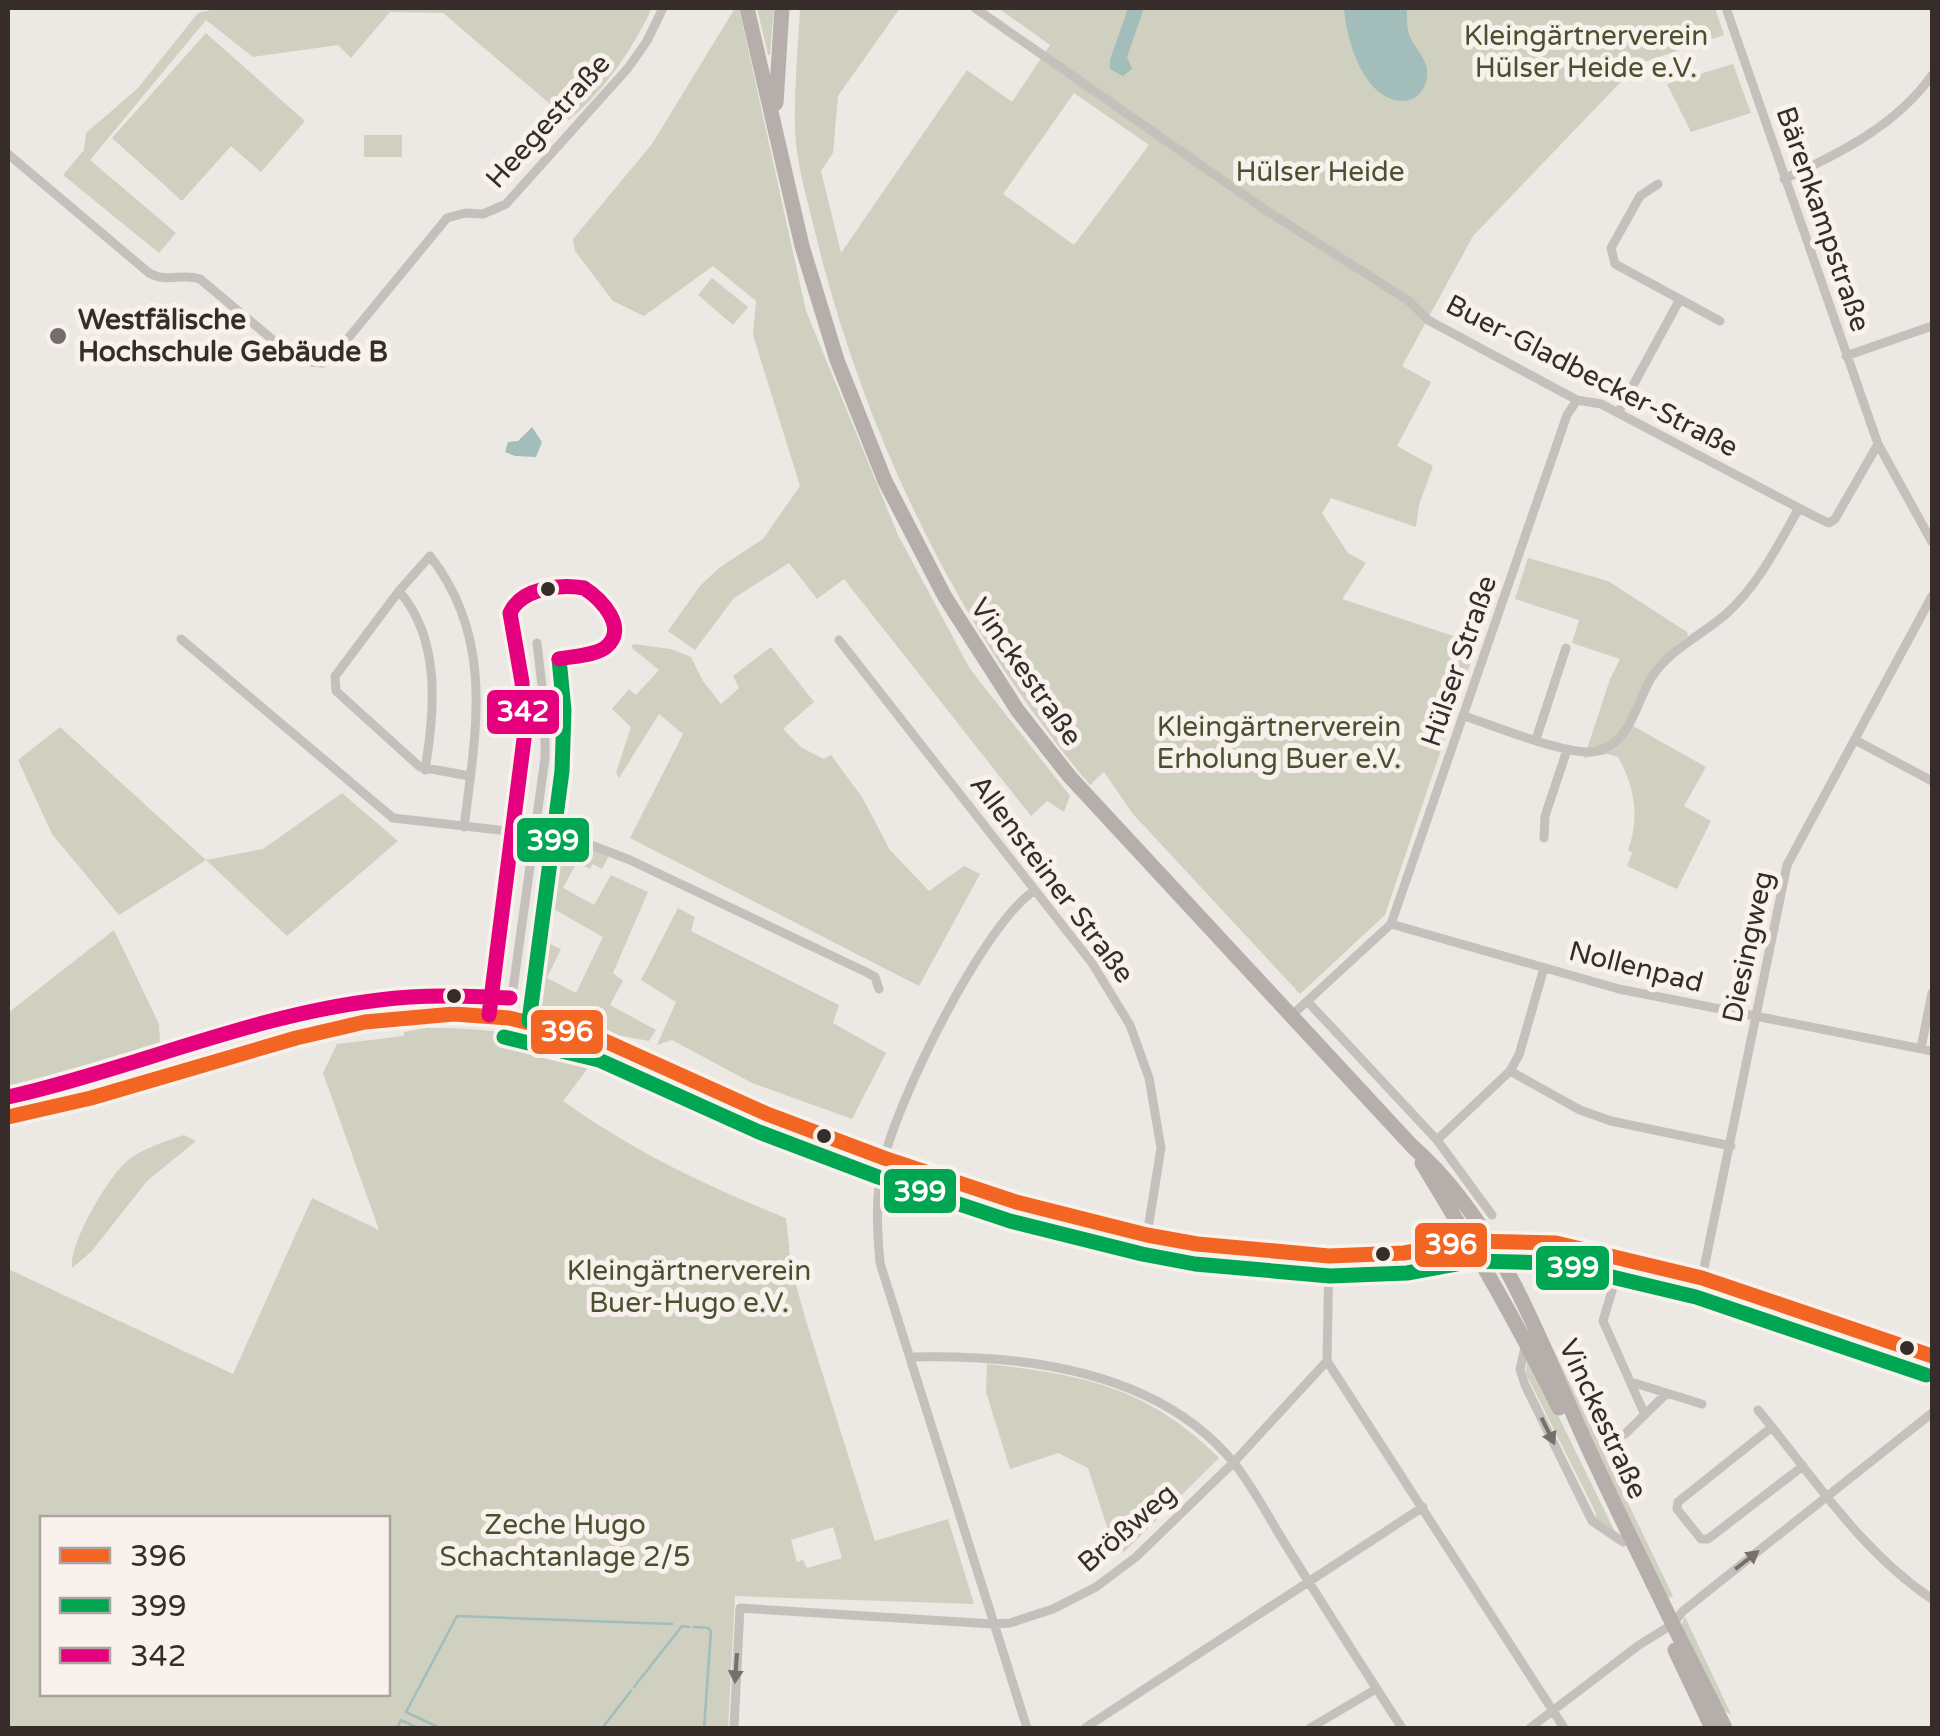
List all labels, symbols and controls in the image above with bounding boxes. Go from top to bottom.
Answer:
park label: Kleingärtnerverein Hülser Heide e.V. [1464,19,1708,85]
street label: Heegestraße [479,47,617,195]
street label: Bärenkampstraße [1769,102,1877,336]
park label: Hülser Heide [1235,155,1405,189]
street label: Buer-Gladbecker-Straße [1440,287,1744,465]
place label: Westfälische Hochschule Gebäude B [78,303,388,369]
marker: Westfälische Hochschule Gebäude B [47,325,69,347]
street label: Hülser Straße [1414,571,1504,751]
unlabelled marker [538,579,558,599]
street label: Vinckestraße [963,592,1089,752]
line badge: 342 [485,688,561,736]
text: 342 [497,695,549,729]
park label: Kleingärtnerverein Erholung Buer e.V. [1157,710,1401,776]
street label: Allensteiner Straße [963,768,1141,990]
line badge: 399 [515,816,591,864]
text: 399 [527,824,579,858]
street label: Diesingweg [1715,868,1781,1026]
street label: Nollenpad [1565,934,1707,1000]
unlabelled marker [444,986,464,1006]
line badge: 396 [529,1008,605,1056]
text: 396 [541,1015,593,1049]
unlabelled marker [814,1126,834,1146]
line badge: 399 [882,1167,958,1215]
text: 399 [894,1175,946,1209]
line badge: 396 [1413,1221,1489,1269]
text: 396 [1425,1228,1477,1262]
unlabelled marker [1373,1244,1393,1264]
line badge: 399 [1534,1244,1611,1292]
text: 399 [1547,1251,1599,1285]
park label: Kleingärtnerverein Buer-Hugo e.V. [567,1254,811,1320]
street label: Vinckestraße [1551,1334,1655,1504]
unlabelled marker [1897,1338,1917,1358]
one-way arrow [1539,1416,1556,1445]
street label: Brößweg [1071,1476,1183,1580]
park label: Zeche Hugo Schachtanlage 2/5 [439,1508,691,1574]
legend [40,1516,390,1696]
text: 396 [130,1538,187,1575]
one-way arrow [1734,1551,1760,1571]
text: 399 [130,1588,187,1625]
text: 342 [130,1638,187,1675]
one-way arrow [728,1653,744,1685]

